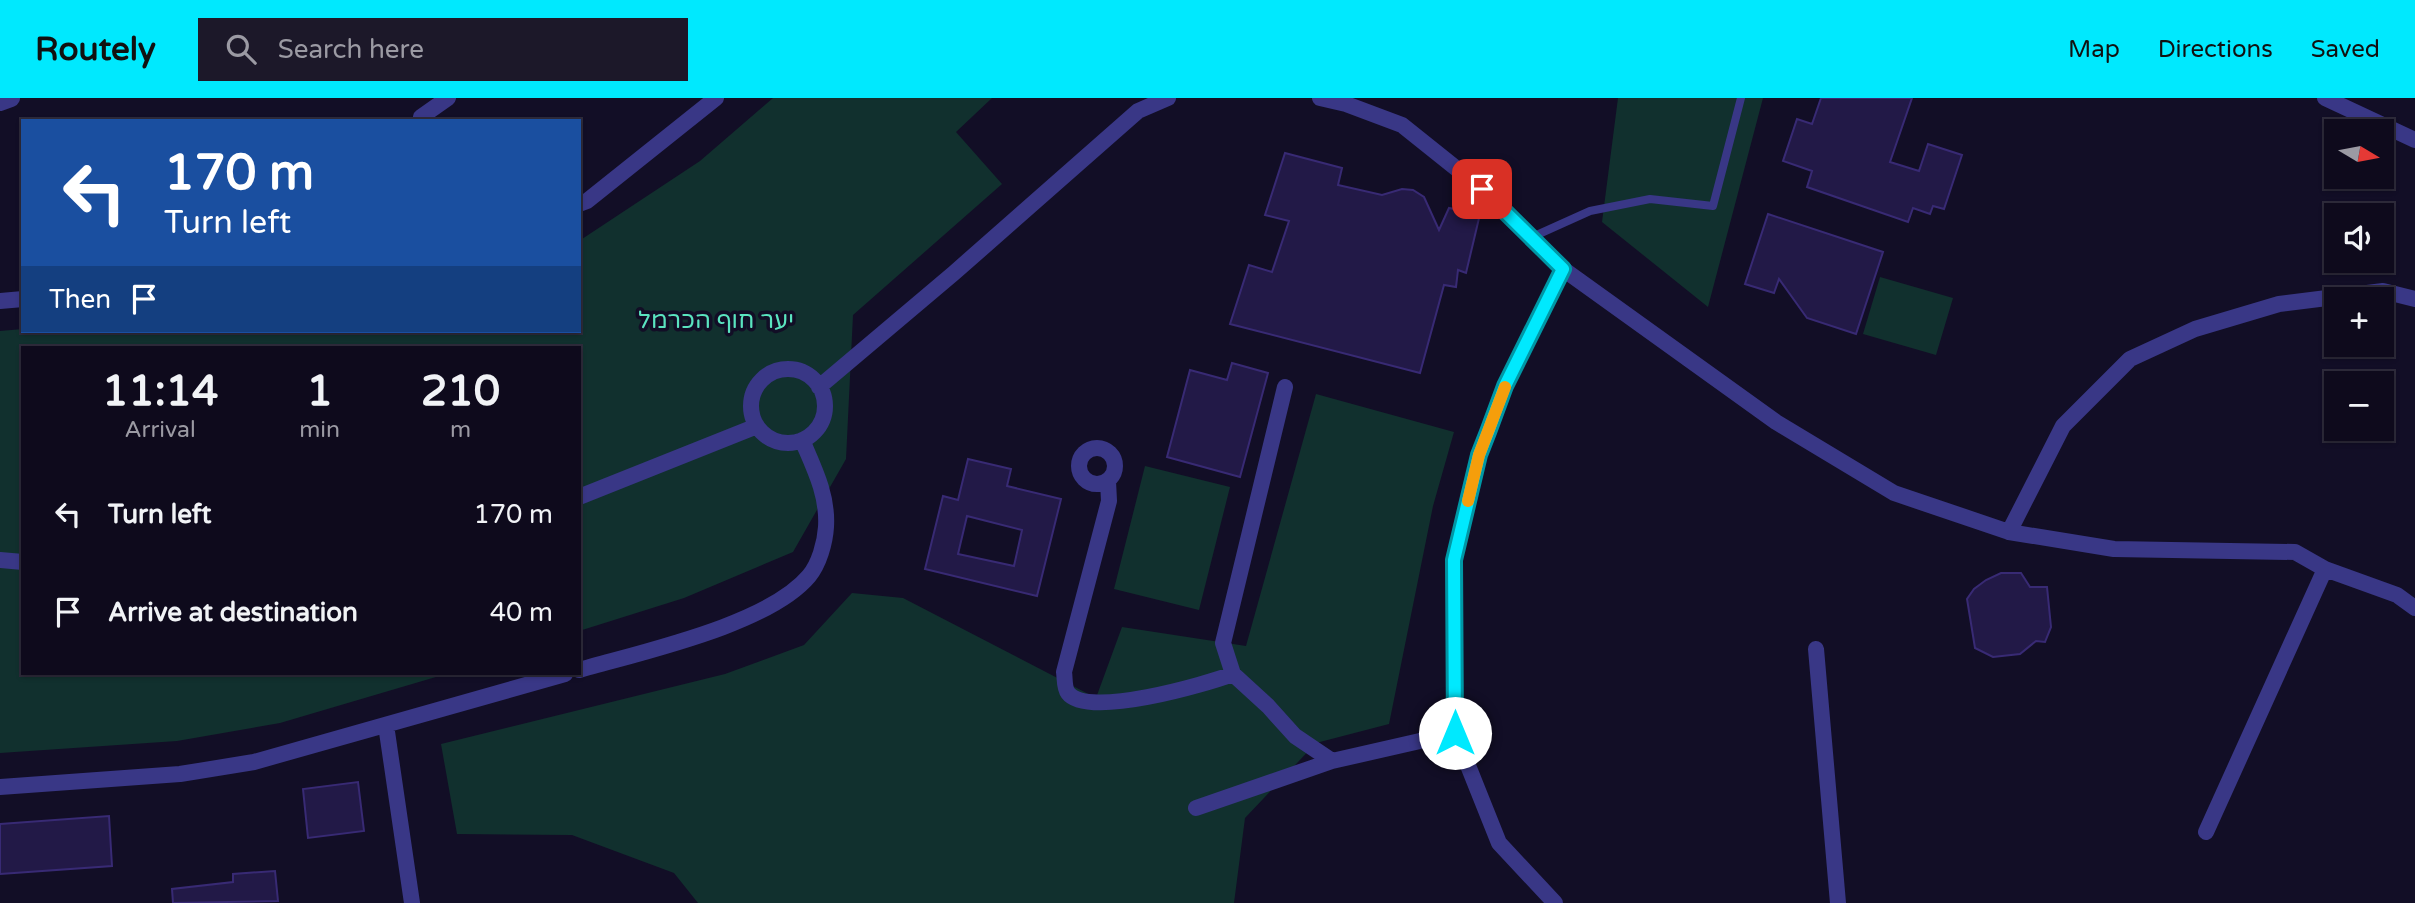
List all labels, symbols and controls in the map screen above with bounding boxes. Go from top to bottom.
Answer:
search box [198,18,688,81]
text: Routely [35,30,156,69]
icon: search [222,30,260,68]
text: Search here [278,34,424,65]
text: Map [2068,35,2120,64]
text: Directions [2158,35,2273,64]
text: Saved [2311,35,2380,64]
north arrow [2324,119,2394,189]
map controls [2324,119,2394,441]
text: 170 m [164,144,314,203]
icon: left [49,147,140,238]
pin [1452,159,1512,219]
icon: arrive [1463,170,1501,208]
button: sound [2324,203,2394,273]
text: Turn left [164,204,291,242]
icon: arrive [125,280,163,318]
text: Then [49,284,111,315]
button: + [2324,287,2394,357]
park label: יער חוף הכרמל [638,306,794,335]
text: 11:14 [102,366,218,417]
text: 1 [306,366,333,417]
text: 210 [421,366,500,417]
button: − [2324,371,2394,441]
text: Arrival [125,416,196,444]
text: min [299,416,340,444]
text: m [450,416,471,444]
icon: left [49,495,87,533]
text: Turn left [108,499,211,530]
text: 170 m [473,499,553,530]
icon: arrive [49,593,87,631]
text: Arrive at destination [108,597,358,628]
text: 40 m [490,597,553,628]
position arrow [1418,696,1492,770]

